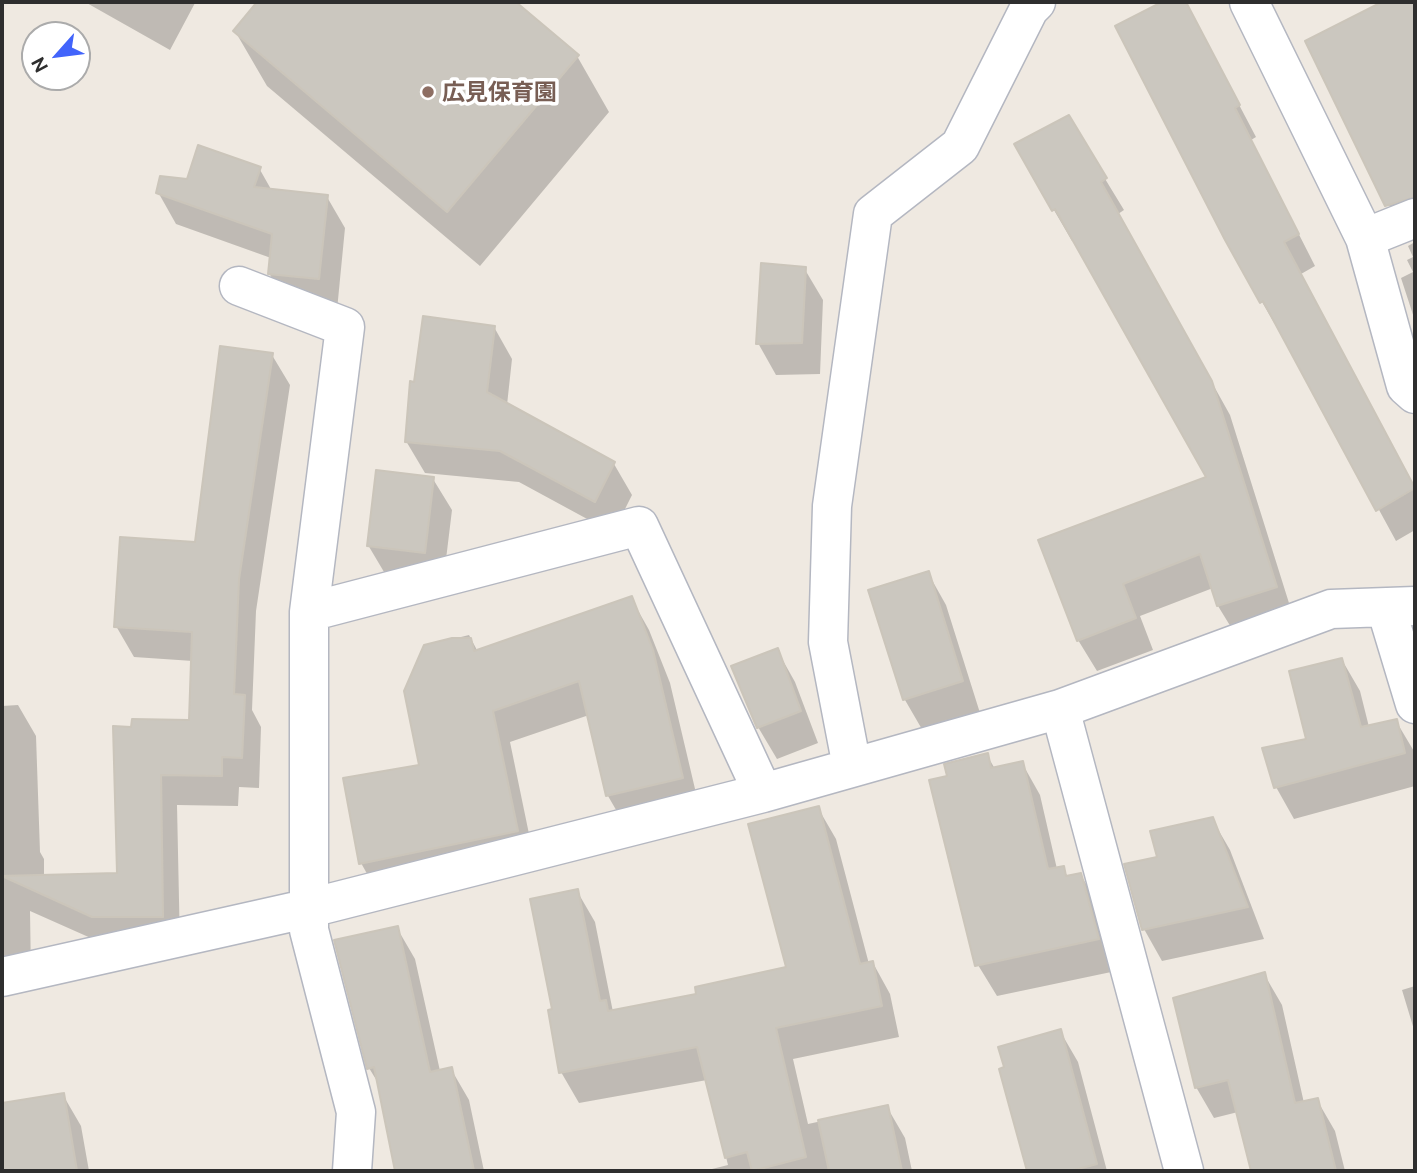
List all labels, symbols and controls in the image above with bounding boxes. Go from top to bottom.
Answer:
north arrow [21,21,91,91]
text: N [26,53,52,76]
place label: 広見保育園 [442,78,557,106]
marker: 広見保育園 [420,84,436,100]

